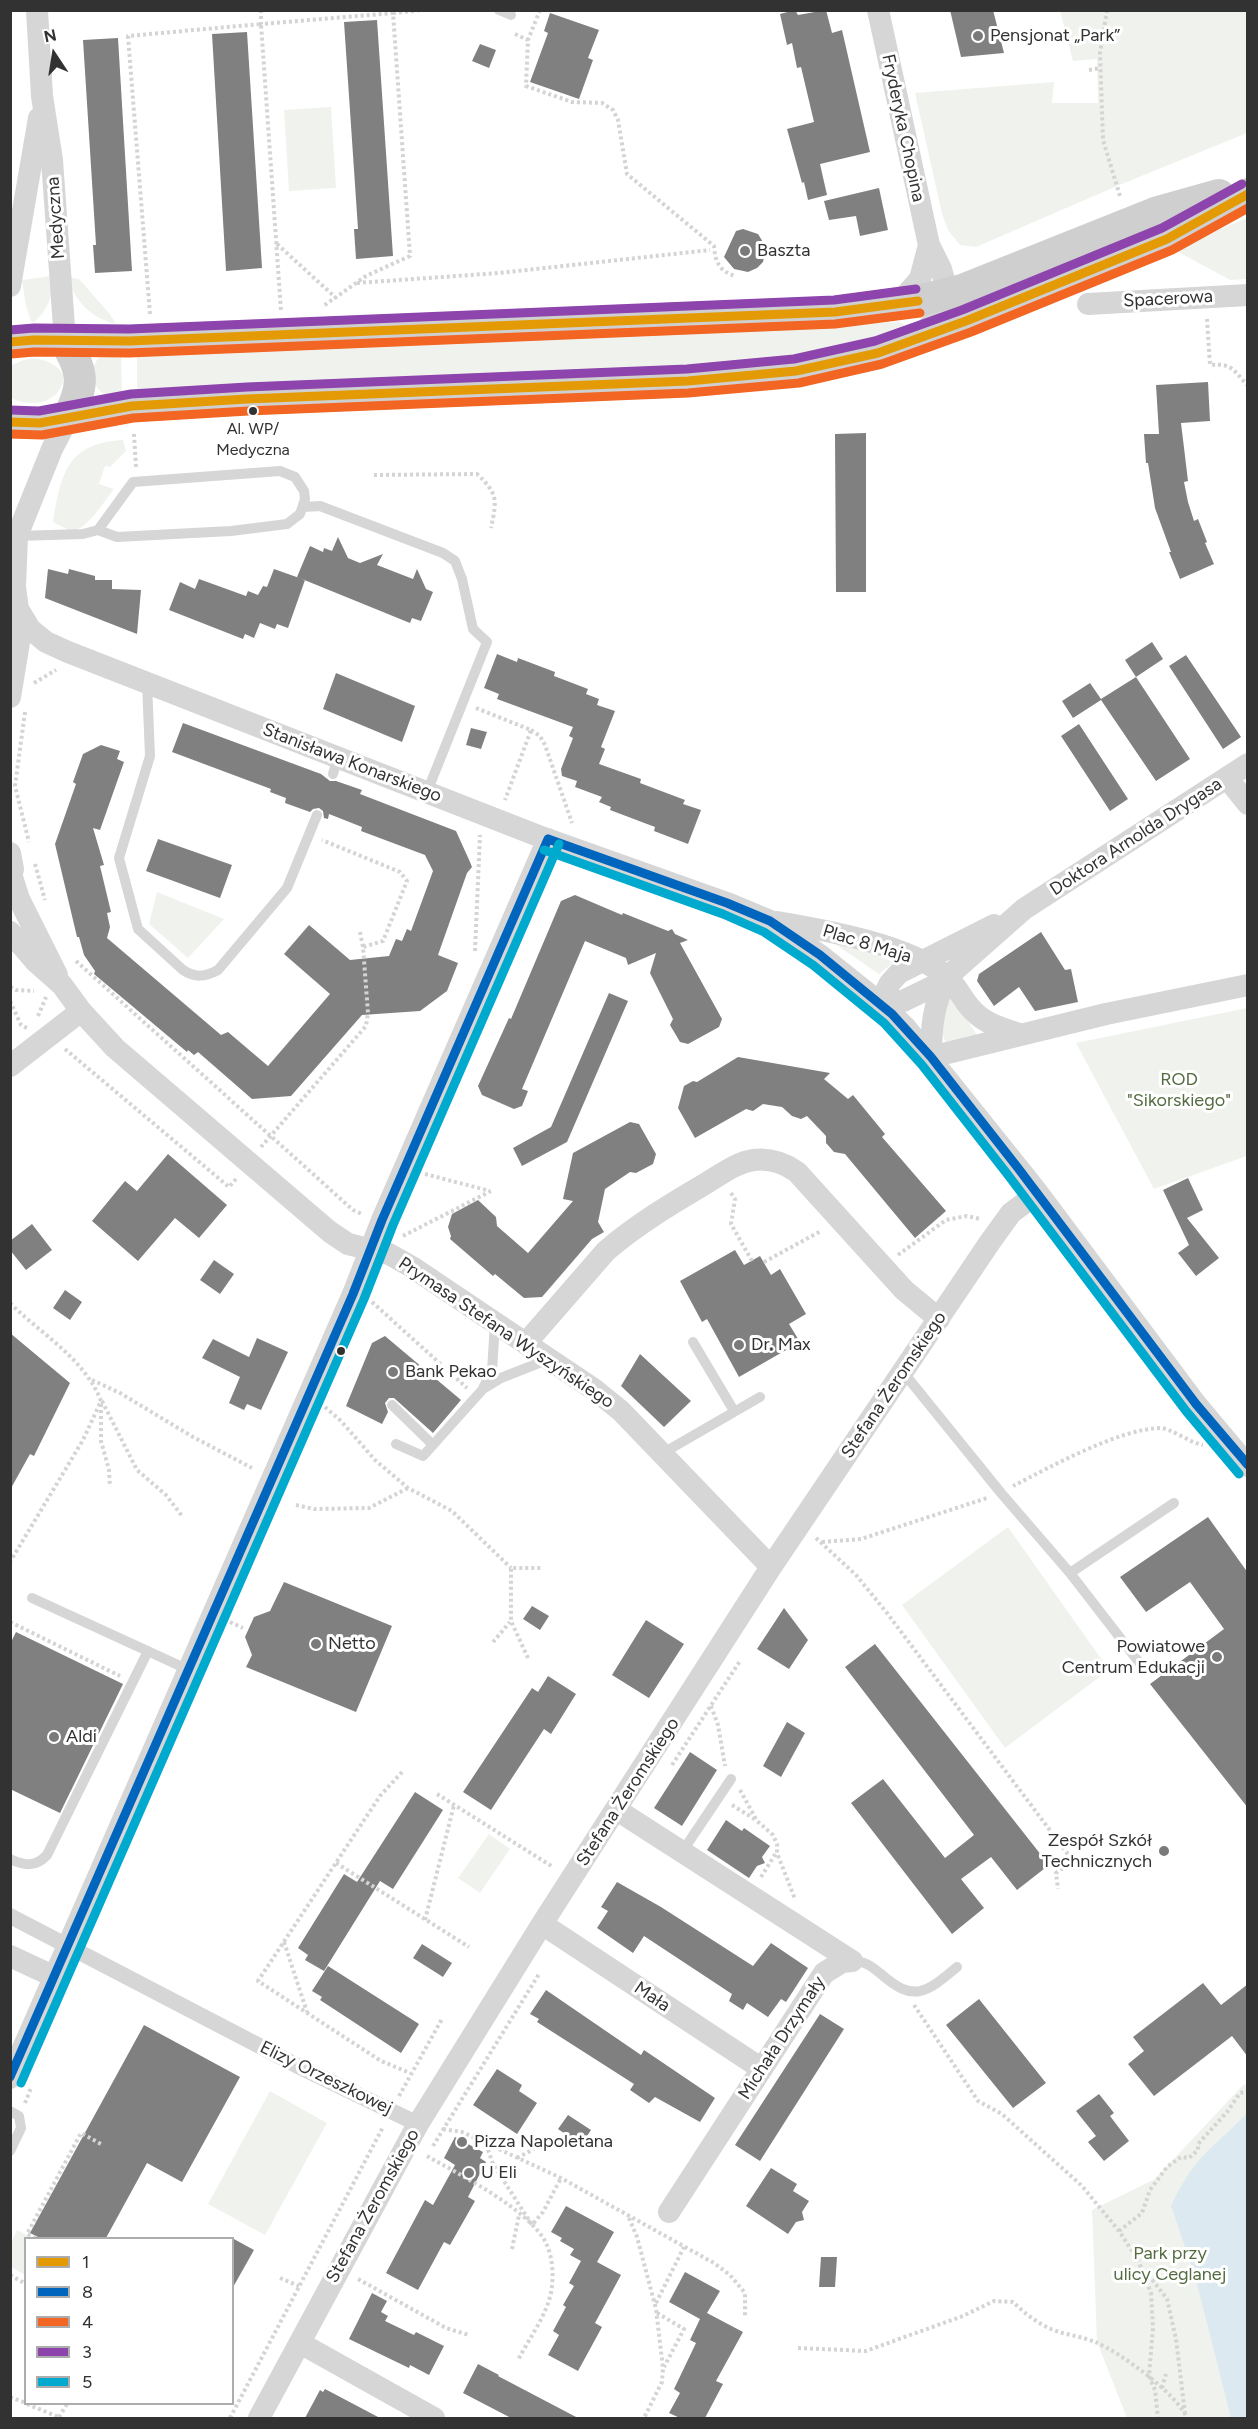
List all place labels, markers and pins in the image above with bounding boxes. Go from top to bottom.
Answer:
place label: Pensjonat „Park” [990,25,1120,47]
marker: Pensjonat „Park” [971,29,985,43]
place label: Baszta [757,240,810,262]
marker: Baszta [738,244,752,258]
marker: Al. WP/ Medyczna [247,405,259,417]
place label: Al. WP/ Medyczna [216,419,290,457]
place label: Dr. Max [751,1334,811,1356]
marker: Dr. Max [732,1338,746,1352]
unlabelled marker [335,1345,347,1357]
place label: Bank Pekao [405,1361,497,1383]
marker: Bank Pekao [386,1365,400,1379]
place label: Netto [328,1633,376,1655]
place label: Powiatowe Centrum Edukacji [1062,1636,1205,1678]
marker: Netto [309,1637,323,1651]
marker: Powiatowe Centrum Edukacji [1210,1650,1224,1664]
place label: Aldi [66,1726,97,1748]
marker: Aldi [47,1730,61,1744]
place label: Zespół Szkół Technicznych [1042,1830,1152,1872]
marker: Zespół Szkół Technicznych [1157,1844,1171,1858]
place label: Pizza Napoletana [474,2131,613,2153]
marker: Pizza Napoletana [455,2135,469,2149]
place label: U Eli [481,2162,517,2184]
marker: U Eli [462,2166,476,2180]

